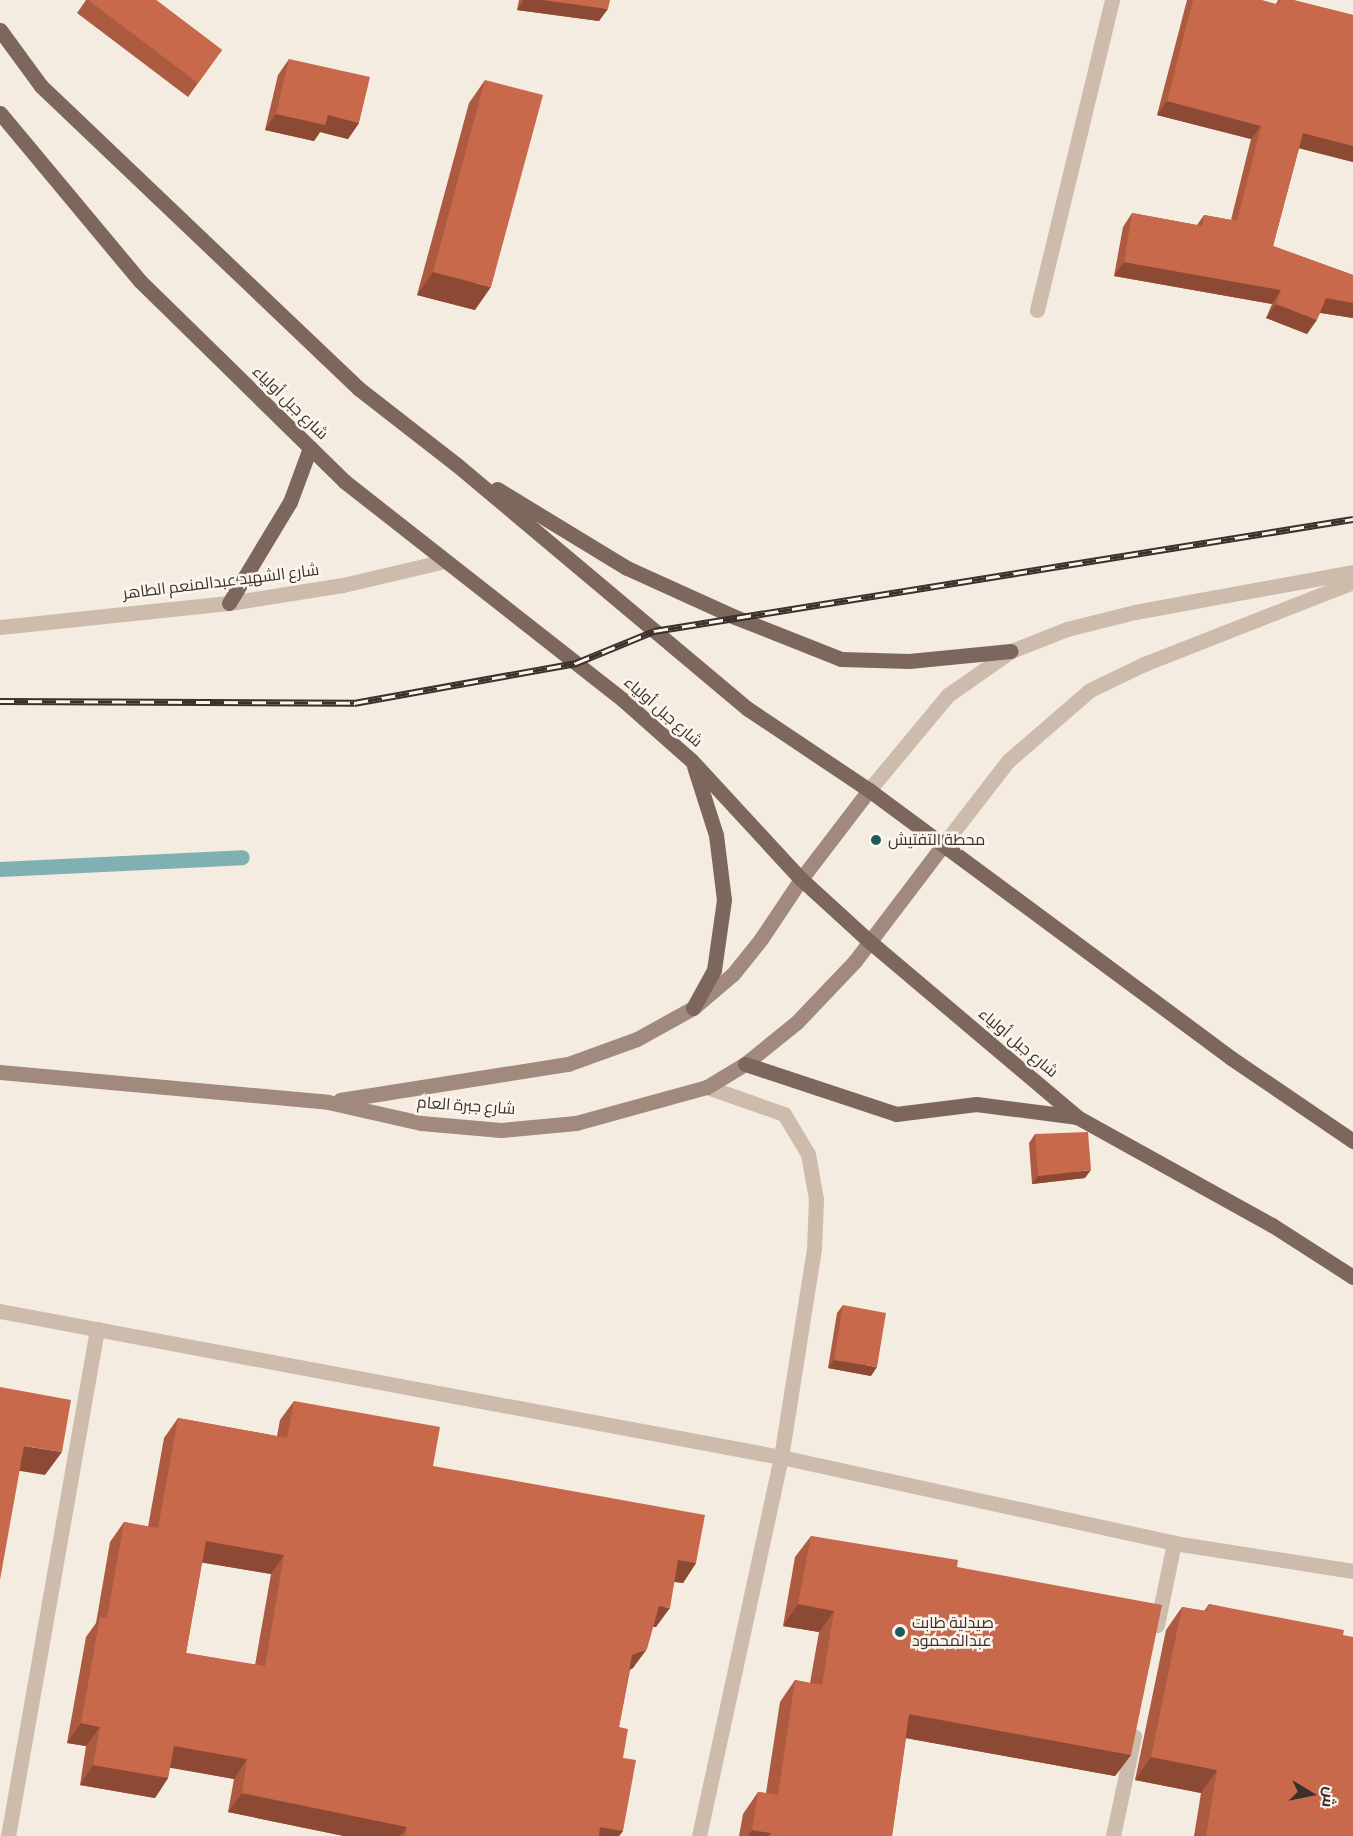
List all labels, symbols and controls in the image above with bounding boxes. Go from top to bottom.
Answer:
street label: شارع جبل أولياء [248,362,332,444]
street label: شارع الشهيد عبدالمنعم الطاهر [122,560,320,604]
street label: شارع جبل أولياء [620,673,706,751]
place label: محطة التفتيش [888,830,985,850]
marker: محطة التفتيش [869,833,883,847]
street label: شارع جبل أولياء [974,1004,1062,1082]
street label: شارع جبرة العام [416,1093,516,1119]
place label: صيدلية طابت عبدالمحمود [912,1613,994,1651]
marker: صيدلية طابت عبدالمحمود [893,1625,907,1639]
north arrow [1281,1764,1341,1824]
text: ش [1316,1785,1341,1809]

